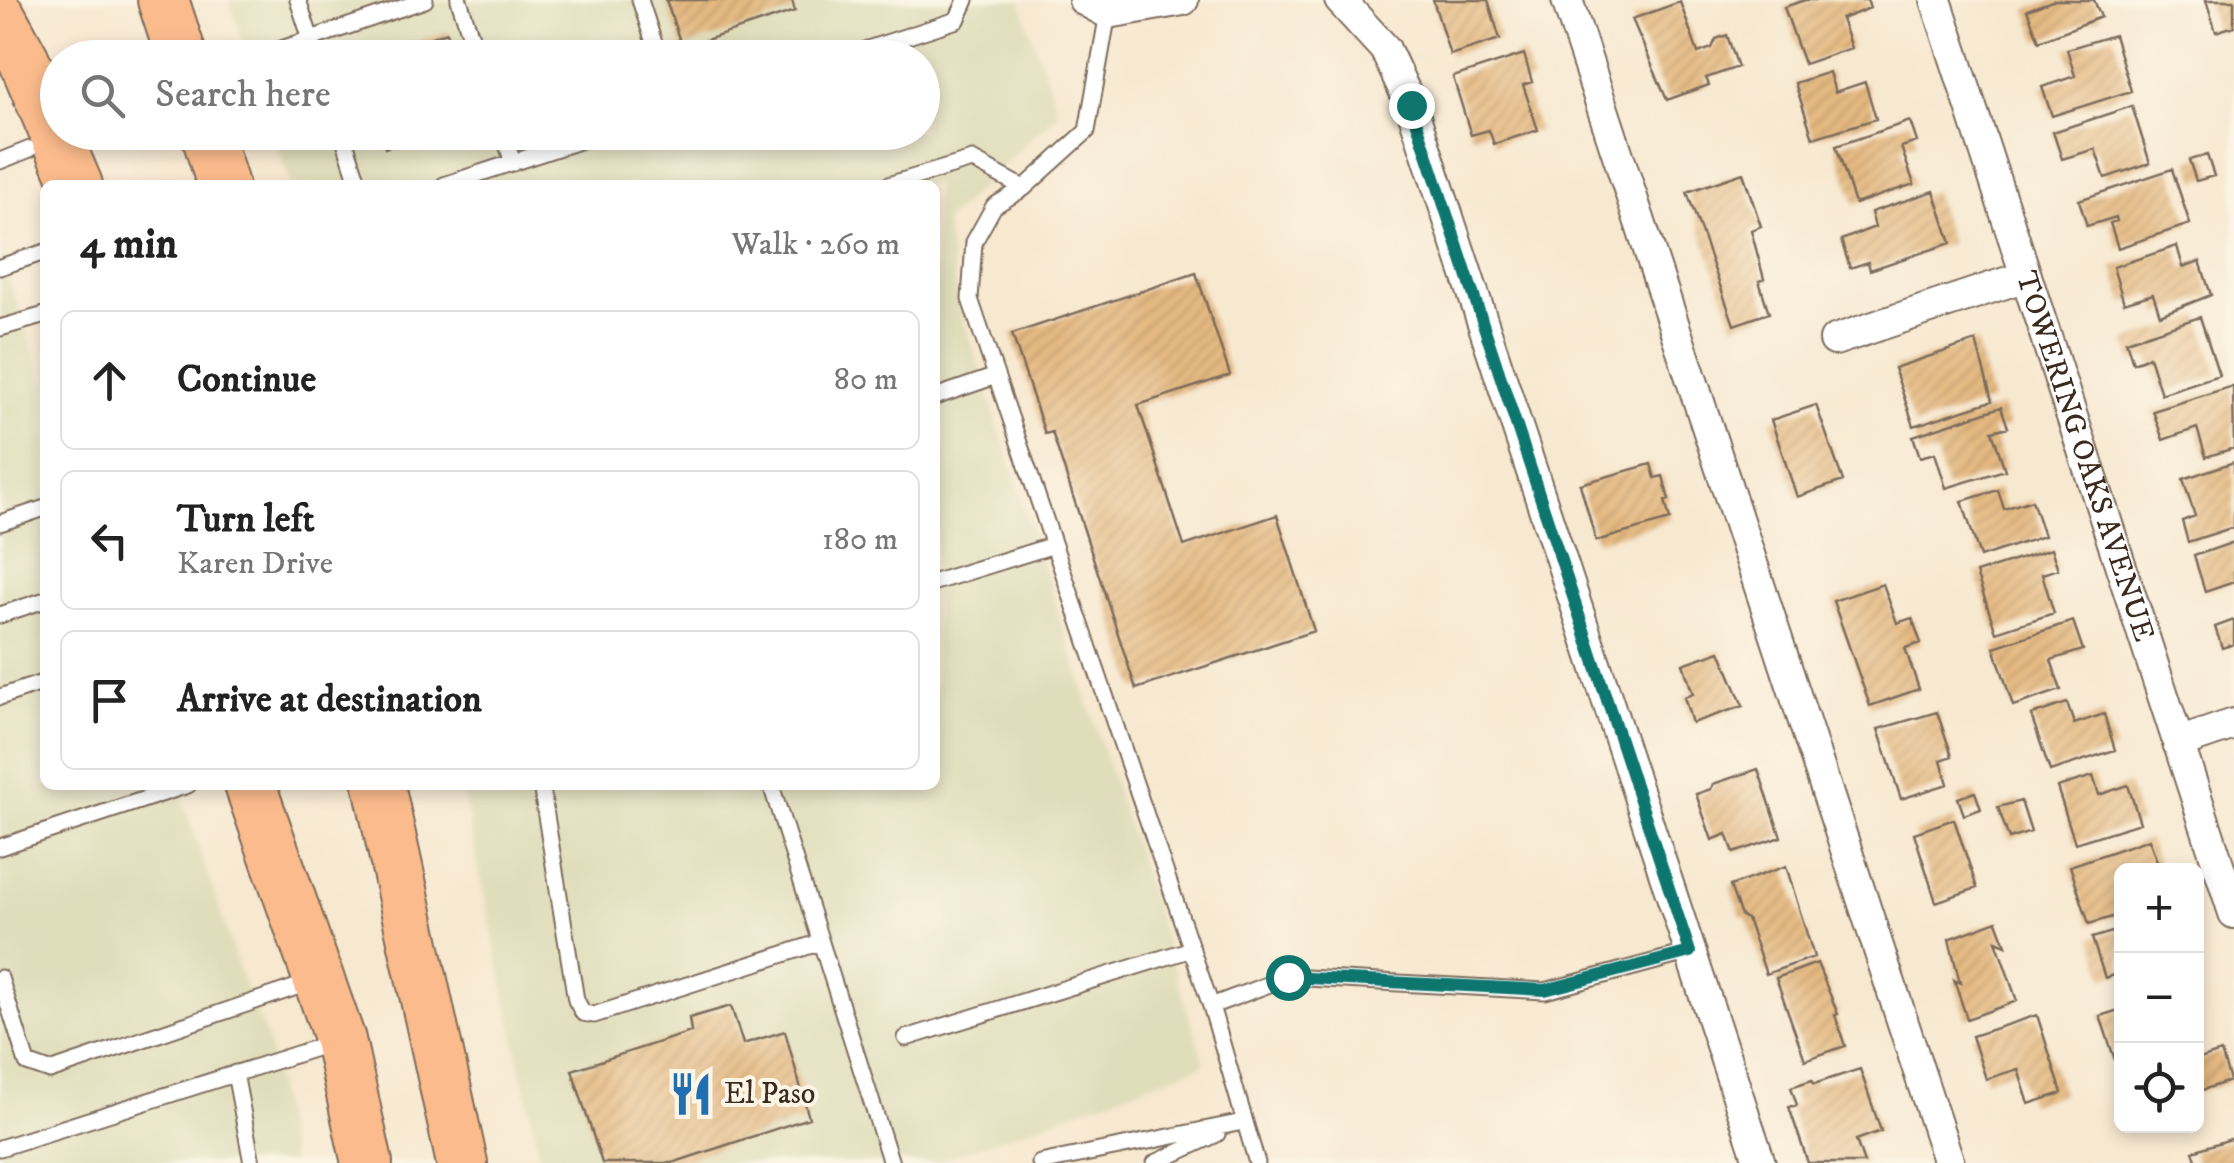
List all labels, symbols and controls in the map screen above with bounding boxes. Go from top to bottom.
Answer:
search box [40,40,940,150]
icon: search [75,68,130,123]
text: Search here [155,71,331,119]
route end [1389,83,1435,129]
text: 4 min [80,219,178,271]
text: Walk · 260 m [732,225,900,265]
street label: TOWERING OAKS AVENUE [2007,267,2163,646]
icon: ahead [82,353,137,408]
text: Continue [177,356,316,404]
text: 80 m [834,360,898,400]
text: Turn left [177,496,315,544]
icon: left [82,513,137,568]
text: 180 m [822,520,898,560]
text: Karen Drive [177,544,333,584]
icon: arrive [82,673,137,728]
text: Arrive at destination [177,676,482,724]
map controls [2114,863,2204,1133]
button: + [2114,863,2204,953]
button: − [2114,953,2204,1043]
route start [1266,955,1312,1001]
button: locate [2114,1043,2204,1133]
restaurant icon: El Paso [667,1070,715,1118]
place label: El Paso [724,1076,815,1113]

